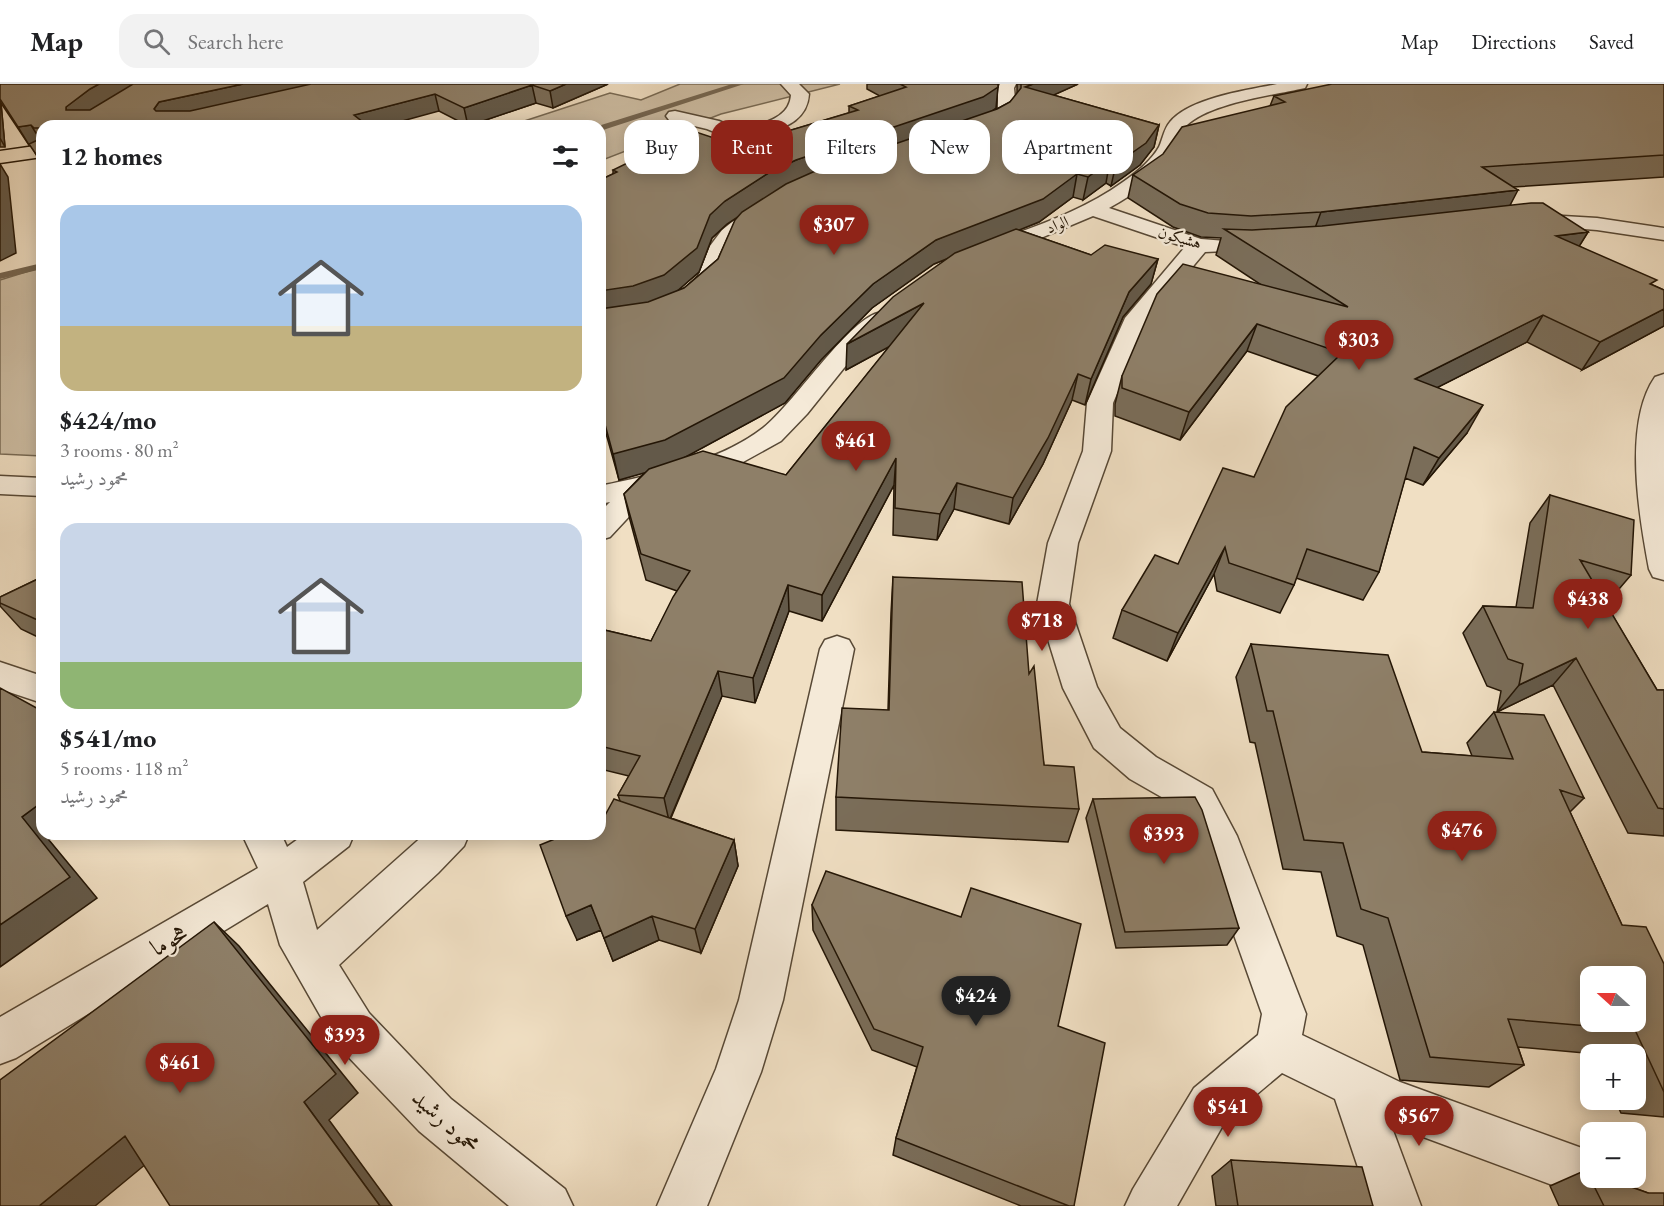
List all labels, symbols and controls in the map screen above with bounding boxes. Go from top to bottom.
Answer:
search box [119,14,539,68]
text: Map [30,23,83,59]
icon: search [140,25,173,58]
text: Search here [188,27,283,56]
text: Map [1401,28,1438,55]
text: Directions [1471,28,1556,55]
text: Saved [1589,28,1634,55]
chip: Buy [624,120,699,174]
chip: Rent [711,120,793,174]
chip: Filters [805,120,897,174]
chip: New [909,120,990,174]
chip: Apartment [1002,120,1133,174]
text: 12 homes [60,139,162,173]
icon: filters [549,140,582,173]
pin: $307 [798,205,870,256]
text: $307 [814,211,854,237]
street label: الواد [1043,211,1072,238]
street label: هشيكون [1156,221,1204,254]
icon: home [267,244,375,352]
pin: $303 [1323,320,1395,371]
text: $303 [1339,326,1379,352]
text: $424/mo [60,403,156,437]
pin: $461 [820,421,892,472]
text: $461 [836,427,876,453]
text: 3 rooms · 80 m² [60,437,179,463]
text: محمود رشيد [60,465,128,491]
icon: home [267,562,375,670]
pin: $438 [1552,579,1624,630]
text: $438 [1568,585,1608,611]
pin: $718 [1006,601,1078,652]
text: $718 [1022,607,1062,633]
text: $541/mo [60,721,156,755]
text: 5 rooms · 118 m² [60,755,188,781]
text: محمود رشيد [60,783,128,809]
pin: $476 [1426,811,1498,862]
pin: $393 [1128,814,1200,865]
text: $476 [1442,817,1482,843]
text: $393 [1144,820,1184,846]
street label: هحوما [144,916,193,963]
north arrow [1580,966,1646,1032]
map controls [1580,966,1646,1188]
pin: $424 [940,976,1012,1027]
text: $424 [956,982,996,1008]
pin: $393 [309,1015,381,1066]
text: $393 [325,1021,365,1047]
pin: $461 [144,1043,216,1094]
button: + [1580,1044,1646,1110]
text: $461 [160,1049,200,1075]
street label: محمود رشيد [406,1082,487,1160]
pin: $541 [1192,1087,1264,1138]
text: $541 [1208,1093,1248,1119]
pin: $567 [1383,1096,1455,1147]
text: $567 [1399,1102,1439,1128]
button: − [1580,1122,1646,1188]

